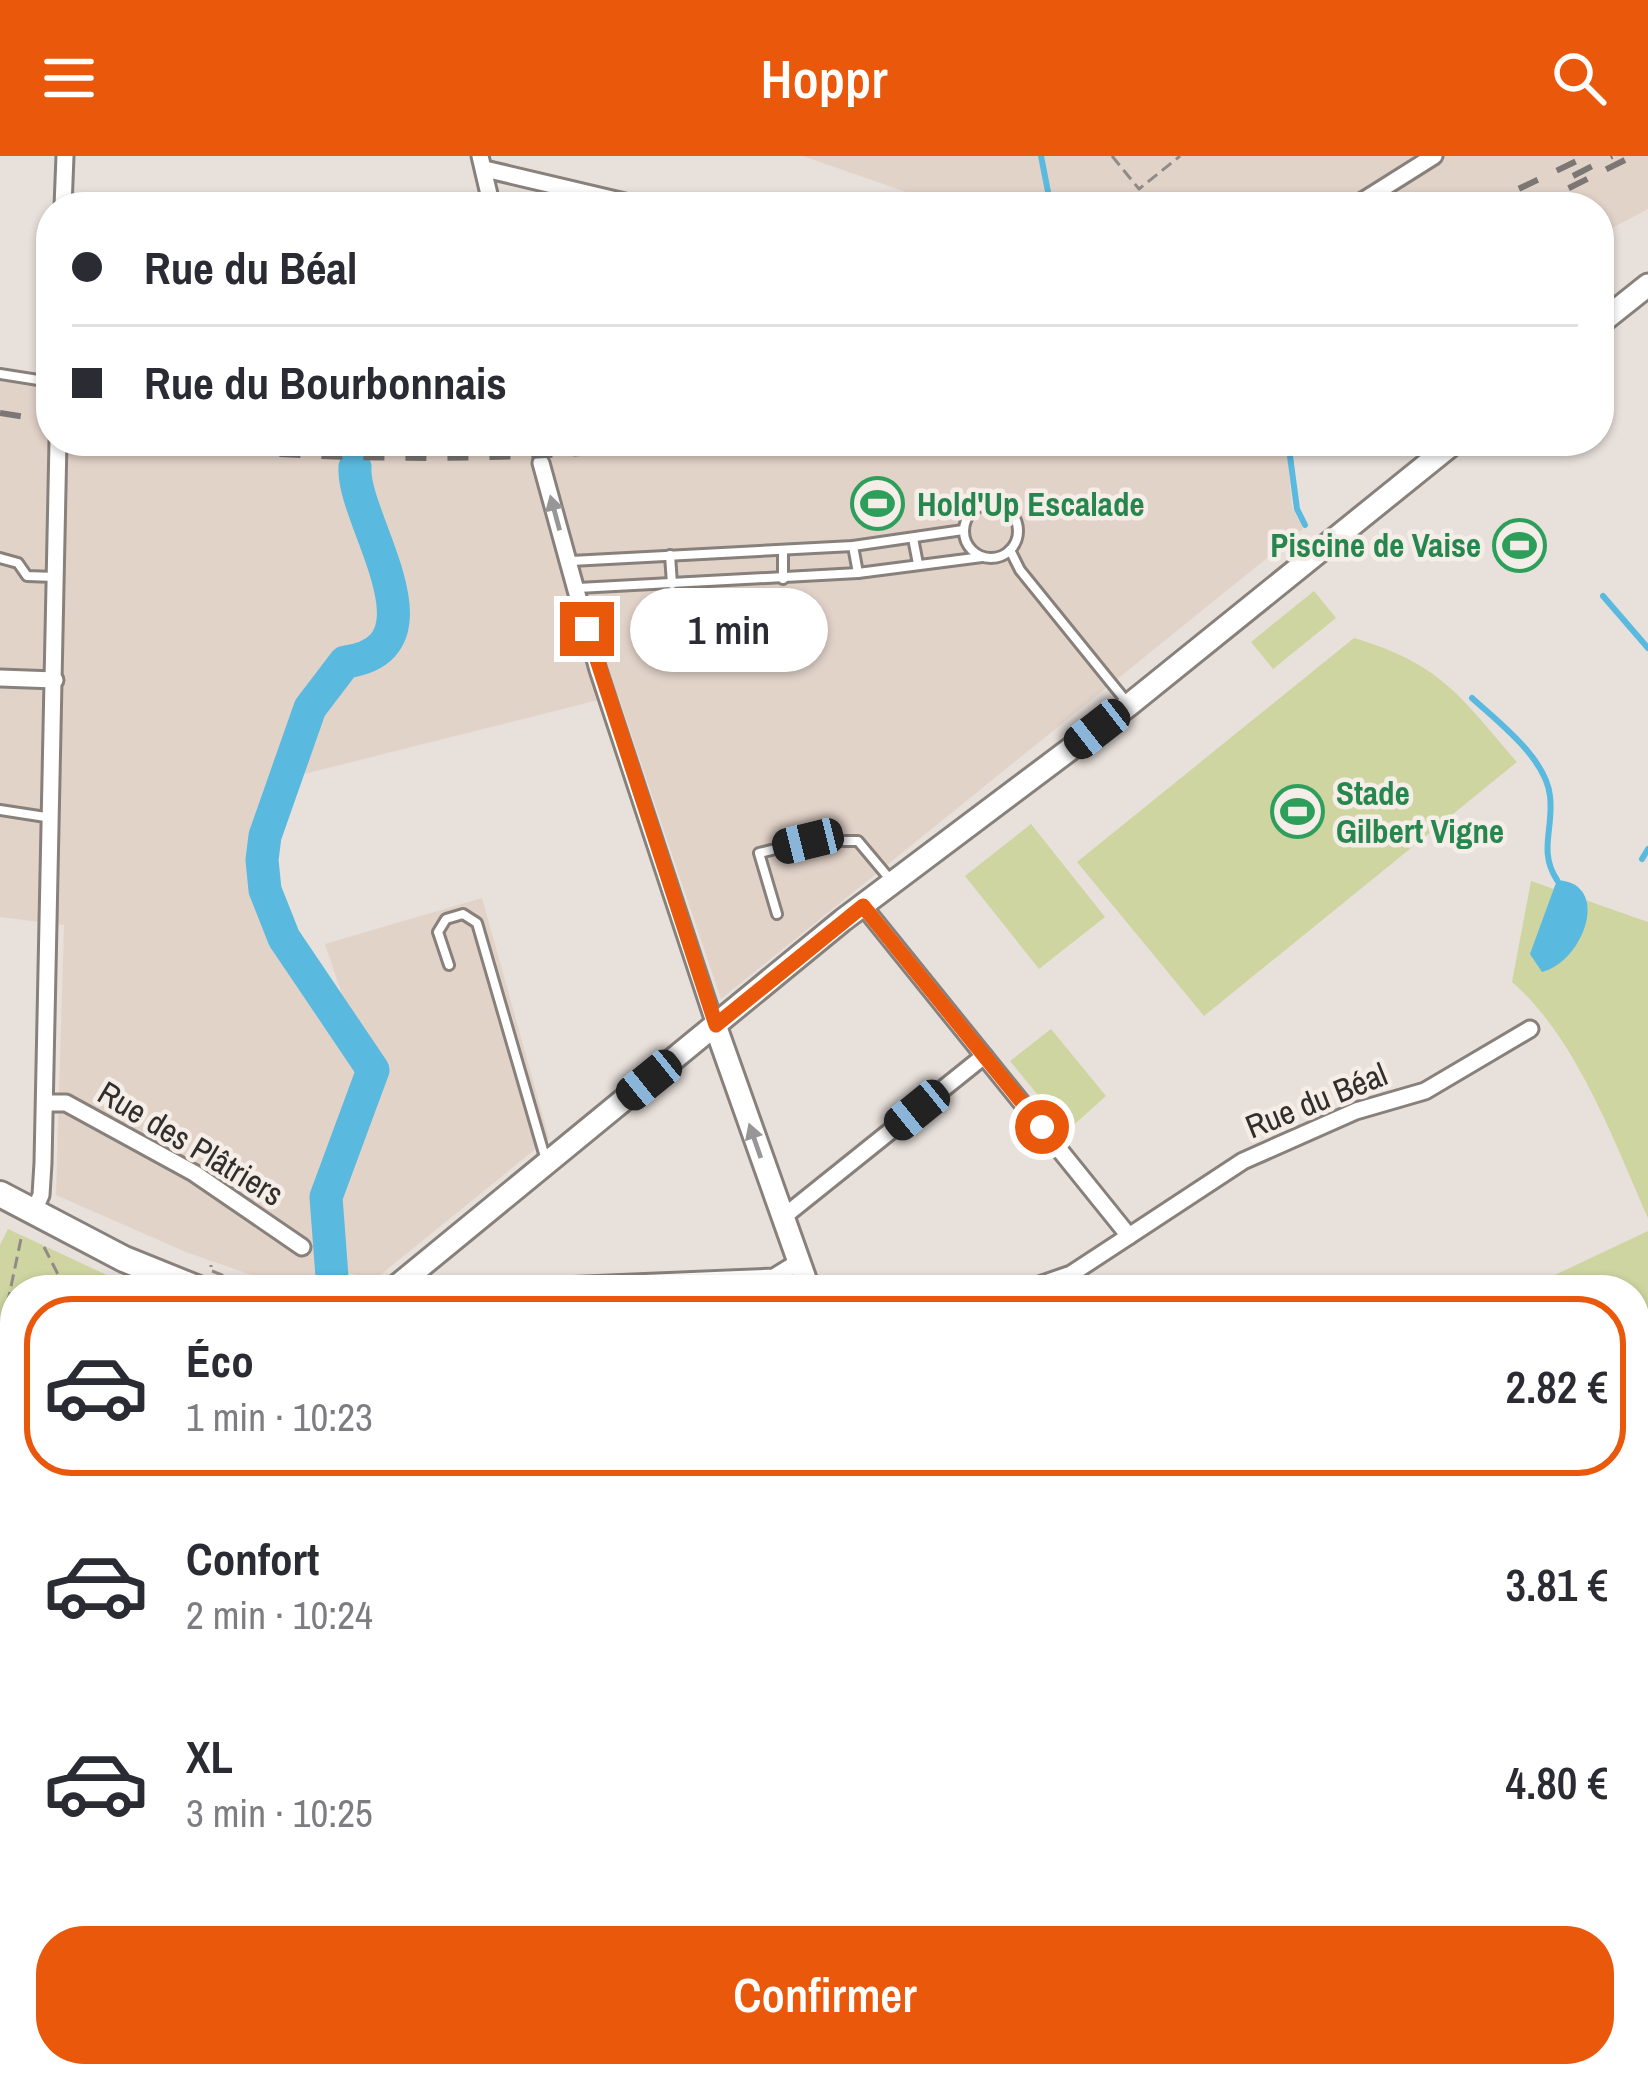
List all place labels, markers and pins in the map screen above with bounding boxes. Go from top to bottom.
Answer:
sports icon: Hold'Up Escalade [850,476,906,532]
place label: Hold'Up Escalade [917,482,1145,526]
sports icon: Piscine de Vaise [1492,517,1548,573]
place label: Piscine de Vaise [1270,523,1481,567]
place label: Stade Gilbert Vigne [1336,771,1504,853]
sports icon: Stade Gilbert Vigne [1269,784,1325,840]

